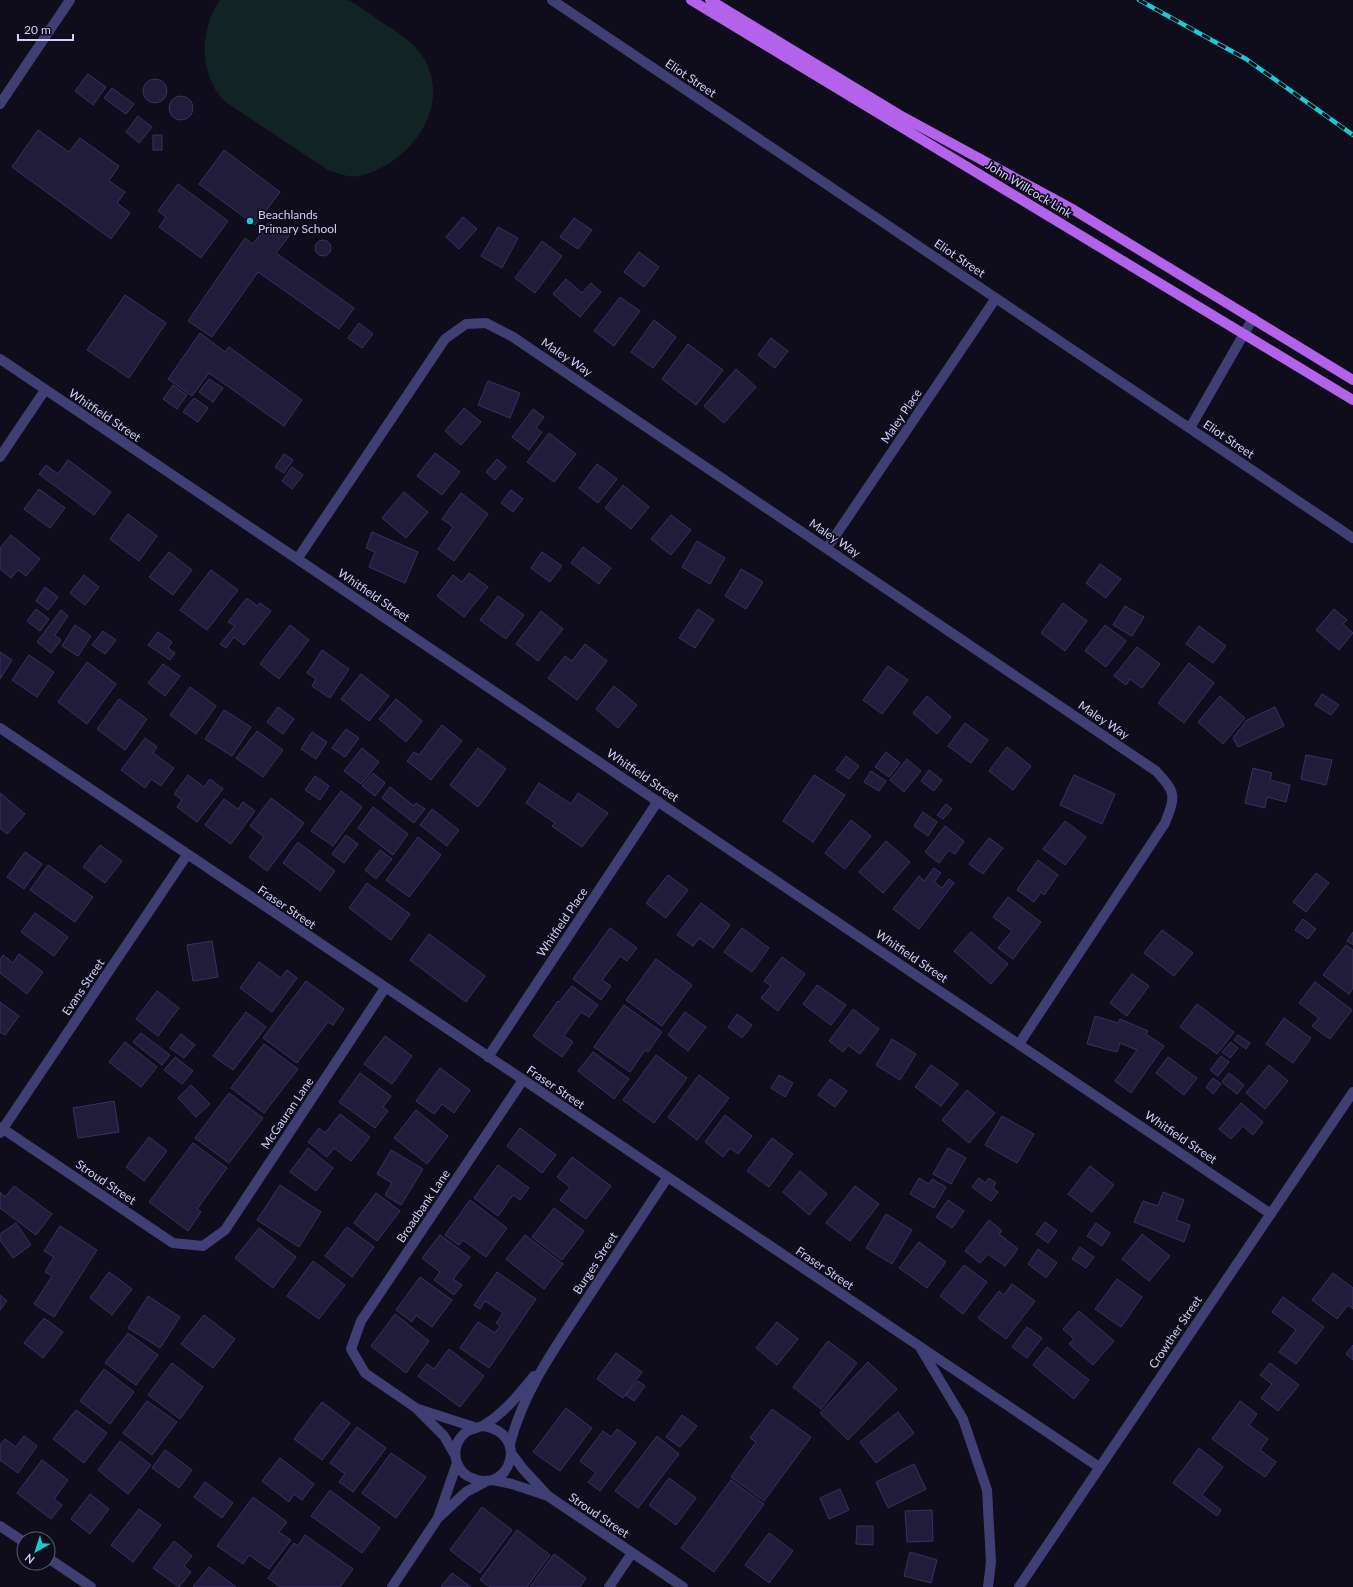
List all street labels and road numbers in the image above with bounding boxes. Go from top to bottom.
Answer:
street label: Eliot Street [663,55,720,101]
street label: John Willcock Link [983,157,1076,221]
street label: Eliot Street [932,235,989,281]
street label: Maley Way [539,334,596,380]
street label: Whitfield Street [66,385,144,445]
street label: Maley Place [877,386,925,446]
street label: Eliot Street [1201,416,1258,462]
street label: Maley Way [807,515,864,561]
street label: Whitfield Street [335,565,413,625]
street label: Maley Way [1076,697,1133,743]
street label: Whitfield Street [604,745,682,805]
street label: Fraser Street [255,882,319,932]
street label: Whitfield Place [533,885,591,959]
street label: Whitfield Street [873,926,951,986]
street label: Evans Street [59,955,108,1018]
street label: Fraser Street [524,1062,588,1112]
street label: McGauran Lane [258,1074,316,1152]
street label: Whitfield Street [1142,1107,1220,1167]
street label: Stroud Street [73,1156,140,1208]
street label: Broadbank Lane [393,1167,453,1245]
street label: Burges Street [569,1229,621,1297]
street label: Fraser Street [793,1243,857,1293]
street label: Crowther Street [1145,1292,1205,1371]
street label: Stroud Street [566,1489,633,1541]

